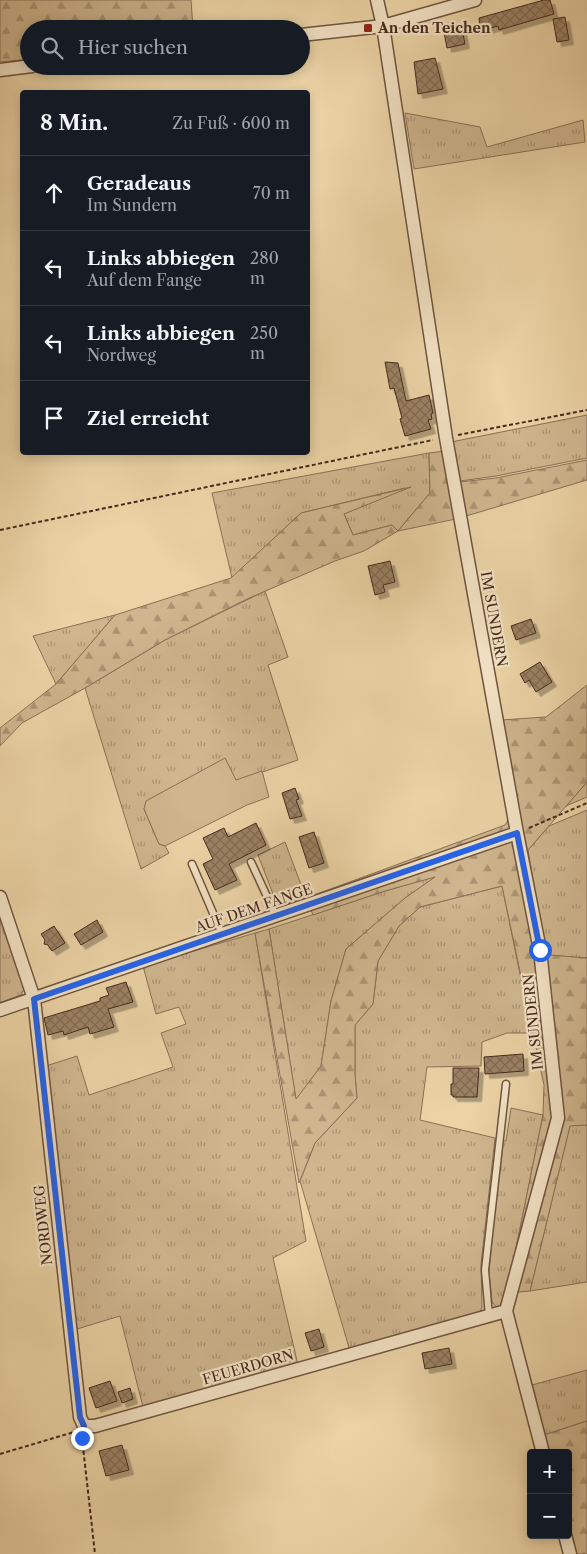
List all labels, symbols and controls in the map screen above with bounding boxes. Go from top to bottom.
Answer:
place label: An den Teichen [377,19,491,37]
search box [20,20,310,75]
marker: An den Teichen [362,22,374,34]
icon: search [38,34,66,62]
text: Hier suchen [78,36,188,59]
text: 8 Min. [40,110,108,135]
text: Zu Fuß · 600 m [172,113,290,133]
text: Geradeaus [87,172,191,195]
icon: ahead [40,179,68,207]
text: 70 m [253,183,290,203]
text: Im Sundern [87,195,177,215]
text: Links abbiegen [87,247,235,270]
text: 280 m [250,248,279,288]
icon: left [40,254,68,282]
text: Auf dem Fange [87,270,202,290]
text: Links abbiegen [87,322,235,345]
text: 250 m [250,323,278,363]
icon: left [40,329,68,357]
text: Nordweg [87,345,156,365]
icon: arrive [40,404,68,432]
text: Ziel erreicht [87,407,209,430]
street label: IM SUNDERN [477,570,511,669]
street label: AUF DEM FANGE [192,880,315,937]
route start [529,939,552,962]
street label: IM SUNDERN [519,973,547,1071]
street label: NORDWEG [30,1184,56,1266]
street label: FEUERDORN [200,1345,296,1389]
route end [71,1427,94,1450]
map controls [527,1449,572,1539]
button: + [527,1449,572,1494]
button: − [527,1494,572,1539]

